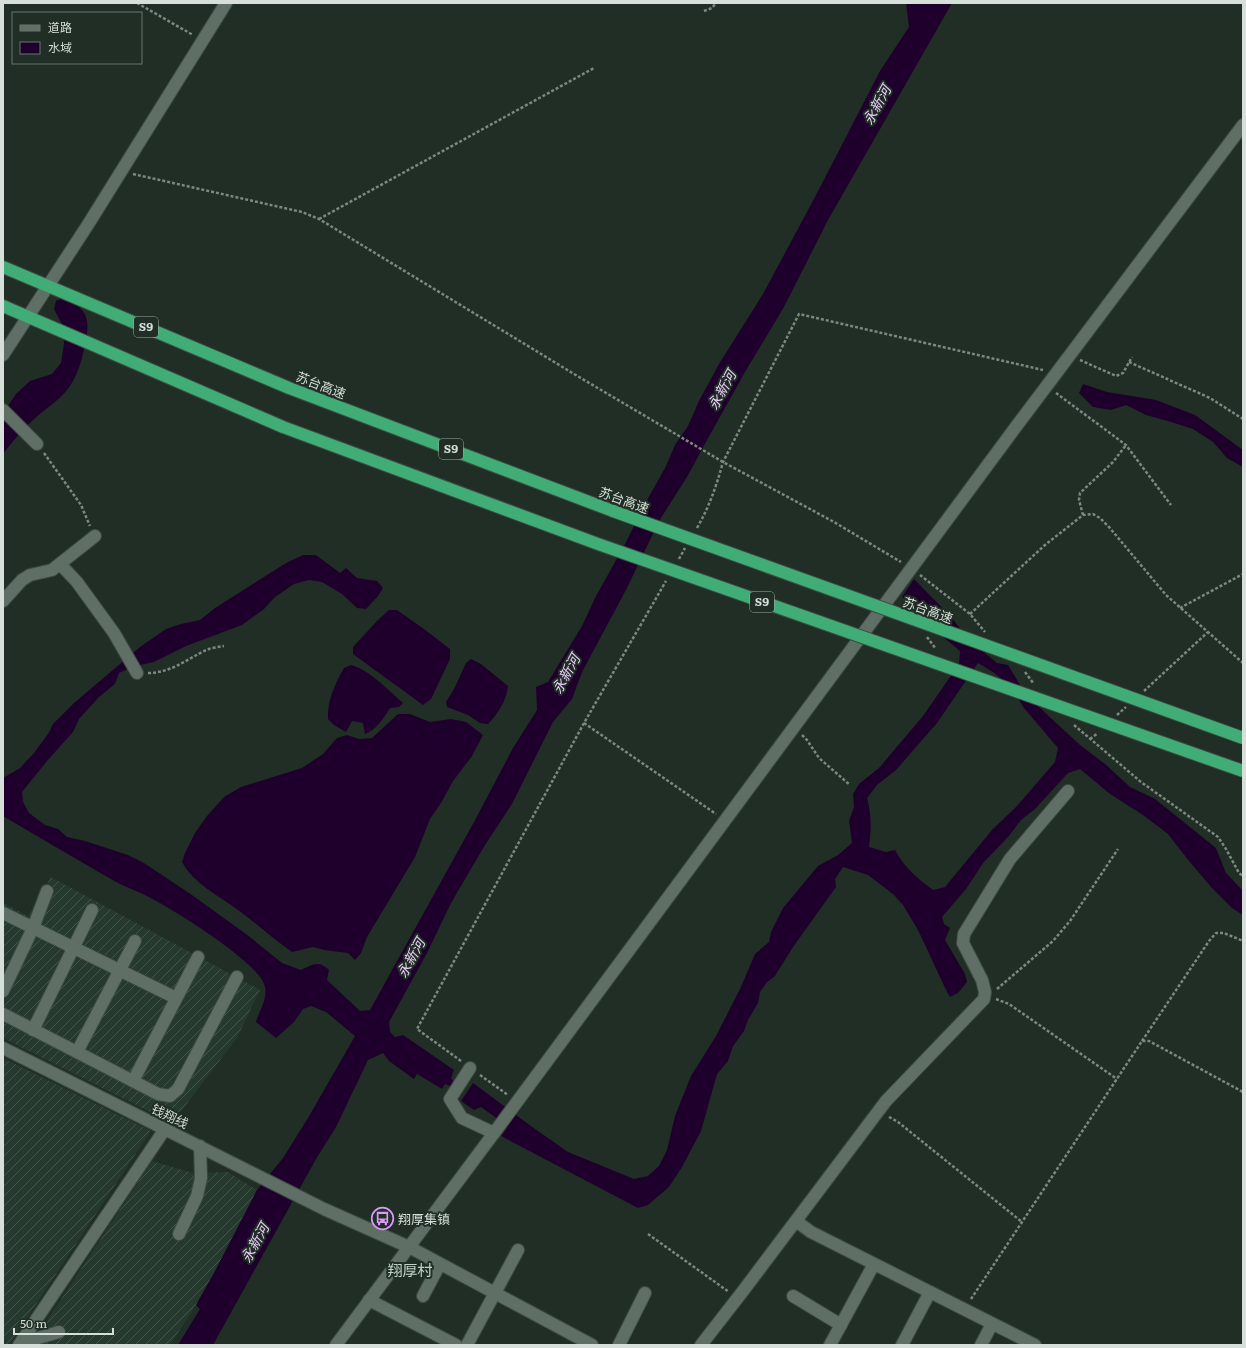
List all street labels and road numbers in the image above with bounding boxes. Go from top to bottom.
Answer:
road number: S9 [134,317,158,337]
street label: 苏台高速 [293,366,349,403]
road number: S9 [439,439,463,459]
street label: 苏台高速 [596,482,652,517]
road number: S9 [750,592,774,612]
street label: 苏台高速 [900,592,956,627]
street label: 钱翔线 [149,1098,192,1133]

